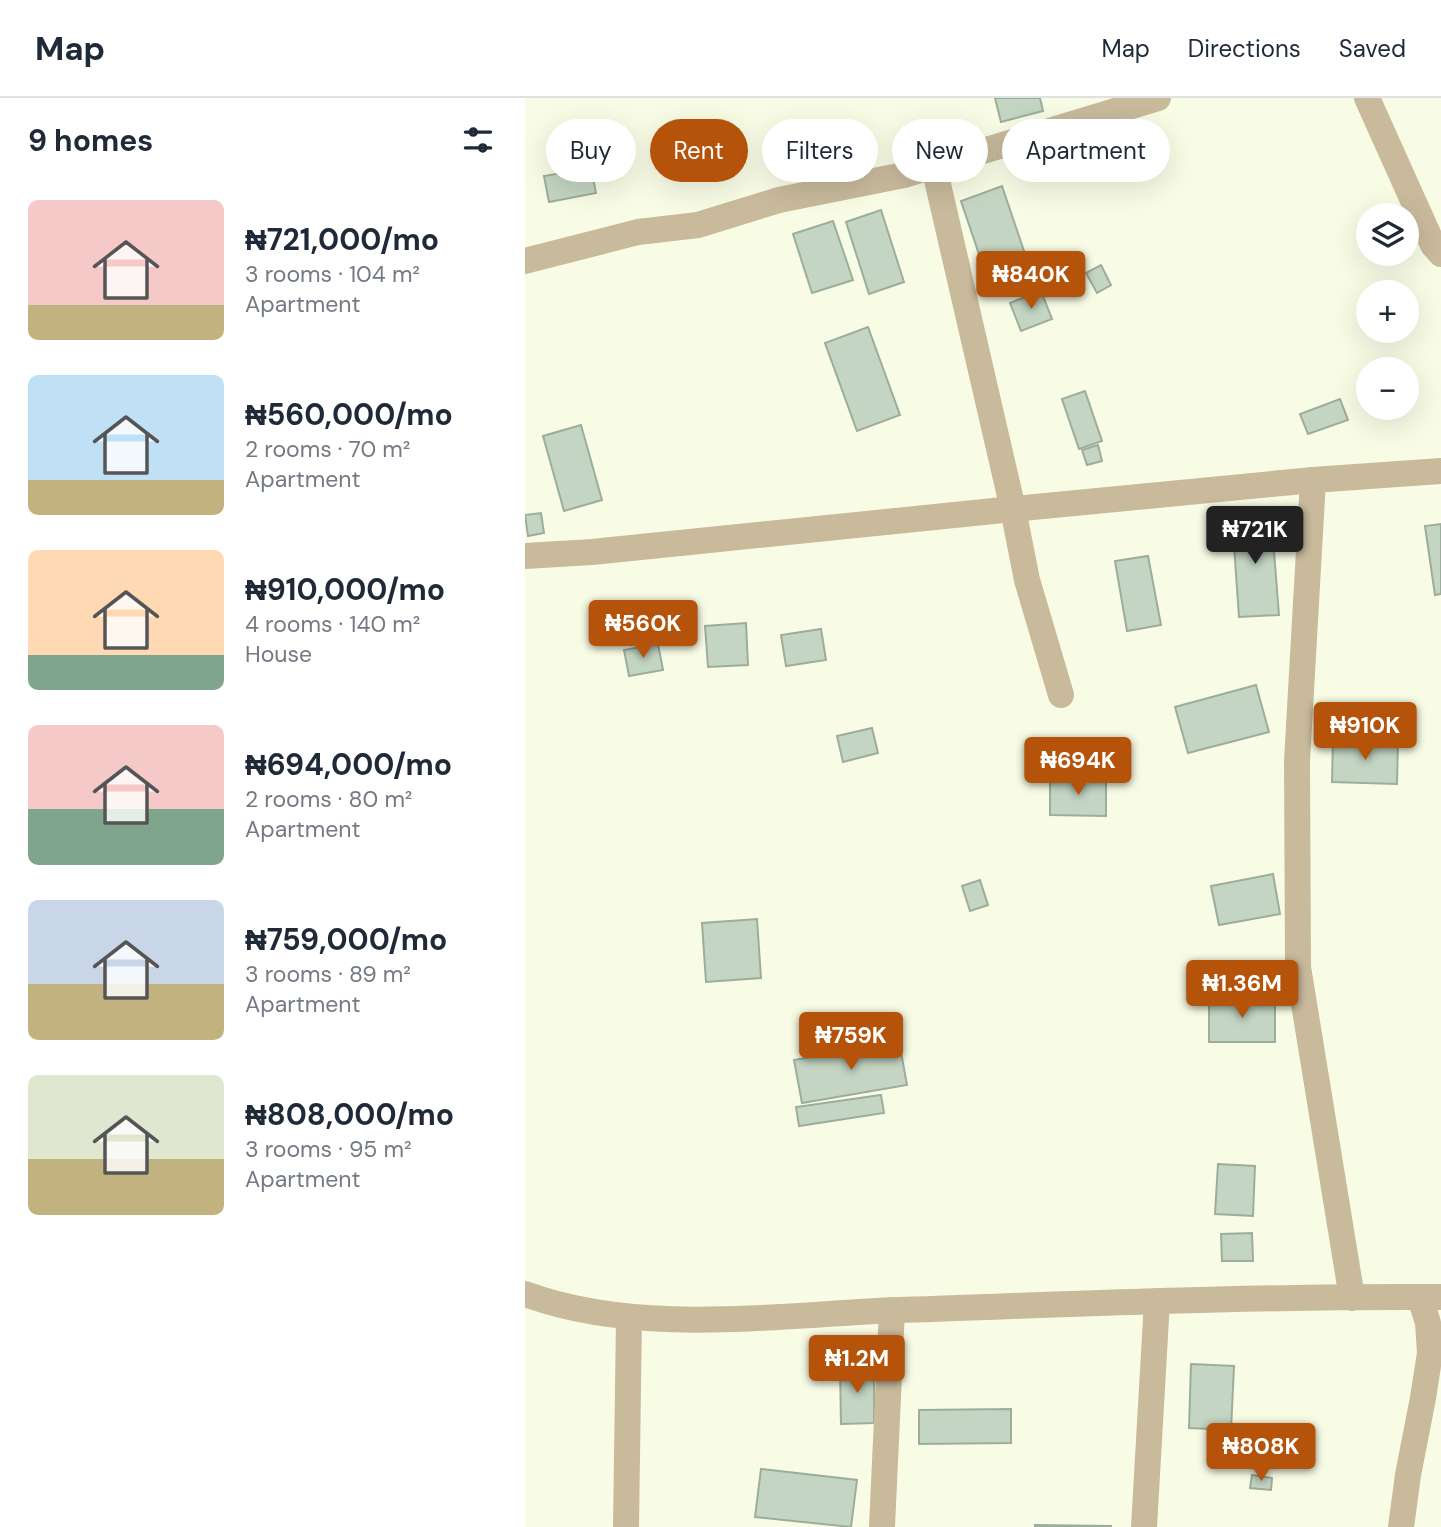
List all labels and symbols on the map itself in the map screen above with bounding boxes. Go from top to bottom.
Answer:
pin: ₦840K [982,252,1080,311]
pin: ₦721K [1206,506,1304,566]
pin: ₦560K [594,601,692,660]
pin: ₦910K [1316,702,1414,762]
pin: ₦694K [1029,738,1127,797]
pin: ₦1.36M [1185,960,1299,1020]
pin: ₦759K [802,1012,900,1072]
pin: ₦1.2M [808,1336,906,1395]
pin: ₦808K [1212,1424,1310,1483]

